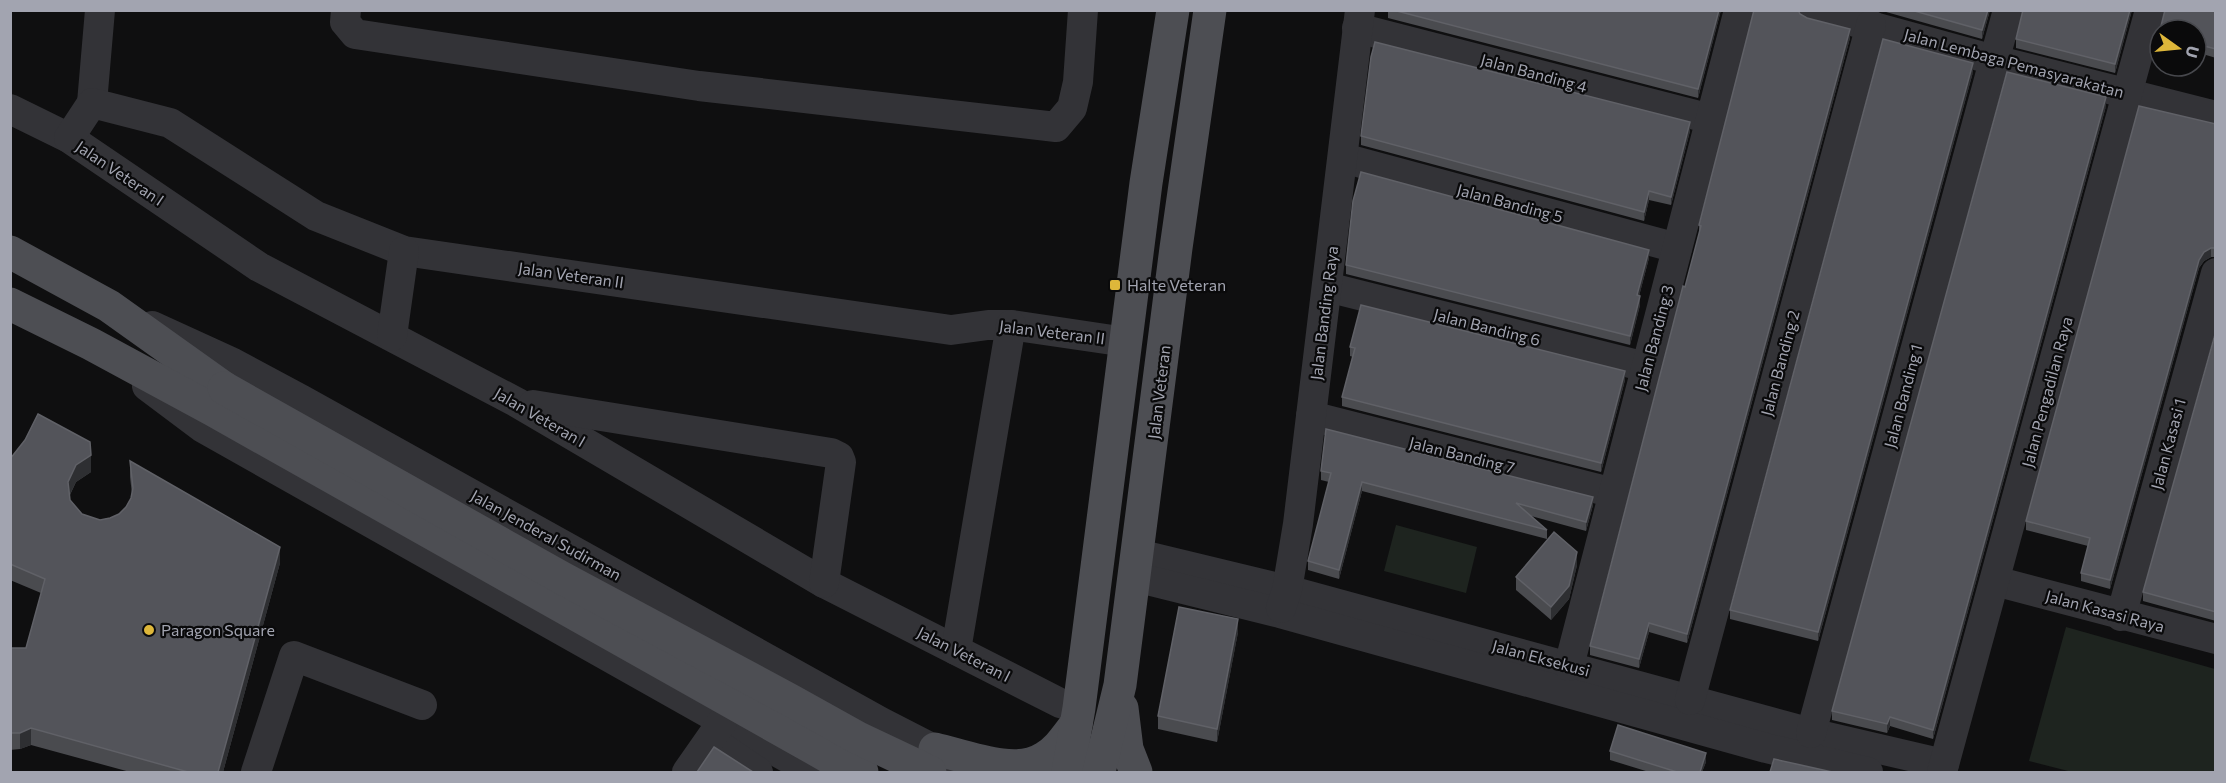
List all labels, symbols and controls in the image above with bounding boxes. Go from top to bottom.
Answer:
north arrow [2148,18,2208,78]
street label: Jalan Lembaga Pemasyarakatan [1902,24,2126,101]
text: U [2182,44,2204,60]
street label: Jalan Banding 4 [1479,49,1590,96]
street label: Jalan Veteran I [73,136,168,209]
street label: Jalan Banding 5 [1455,179,1565,226]
street label: Jalan Banding Raya [1306,245,1341,381]
street label: Jalan Veteran II [517,258,625,291]
place label: Halte Veteran [1127,275,1226,294]
marker: Halte Veteran [1108,278,1122,292]
street label: Jalan Banding 3 [1630,283,1677,393]
street label: Jalan Banding 6 [1432,304,1543,349]
street label: Jalan Banding 2 [1756,308,1803,418]
street label: Jalan Pengadilan Raya [2017,314,2076,469]
street label: Jalan Veteran II [998,316,1106,347]
street label: Jalan Banding 1 [1880,342,1925,450]
street label: Jalan Veteran [1143,344,1174,440]
street label: Jalan Veteran I [491,383,589,450]
street label: Jalan Kasasi 1 [2146,396,2189,492]
street label: Jalan Banding 7 [1407,432,1517,477]
street label: Jalan Jenderal Sudirman [468,485,625,584]
street label: Jalan Kasasi Raya [2044,586,2167,636]
place label: Paragon Square [161,620,275,639]
street label: Jalan Veteran I [914,622,1014,685]
marker: Paragon Square [142,623,156,637]
street label: Jalan Eksekusi [1490,635,1592,680]

